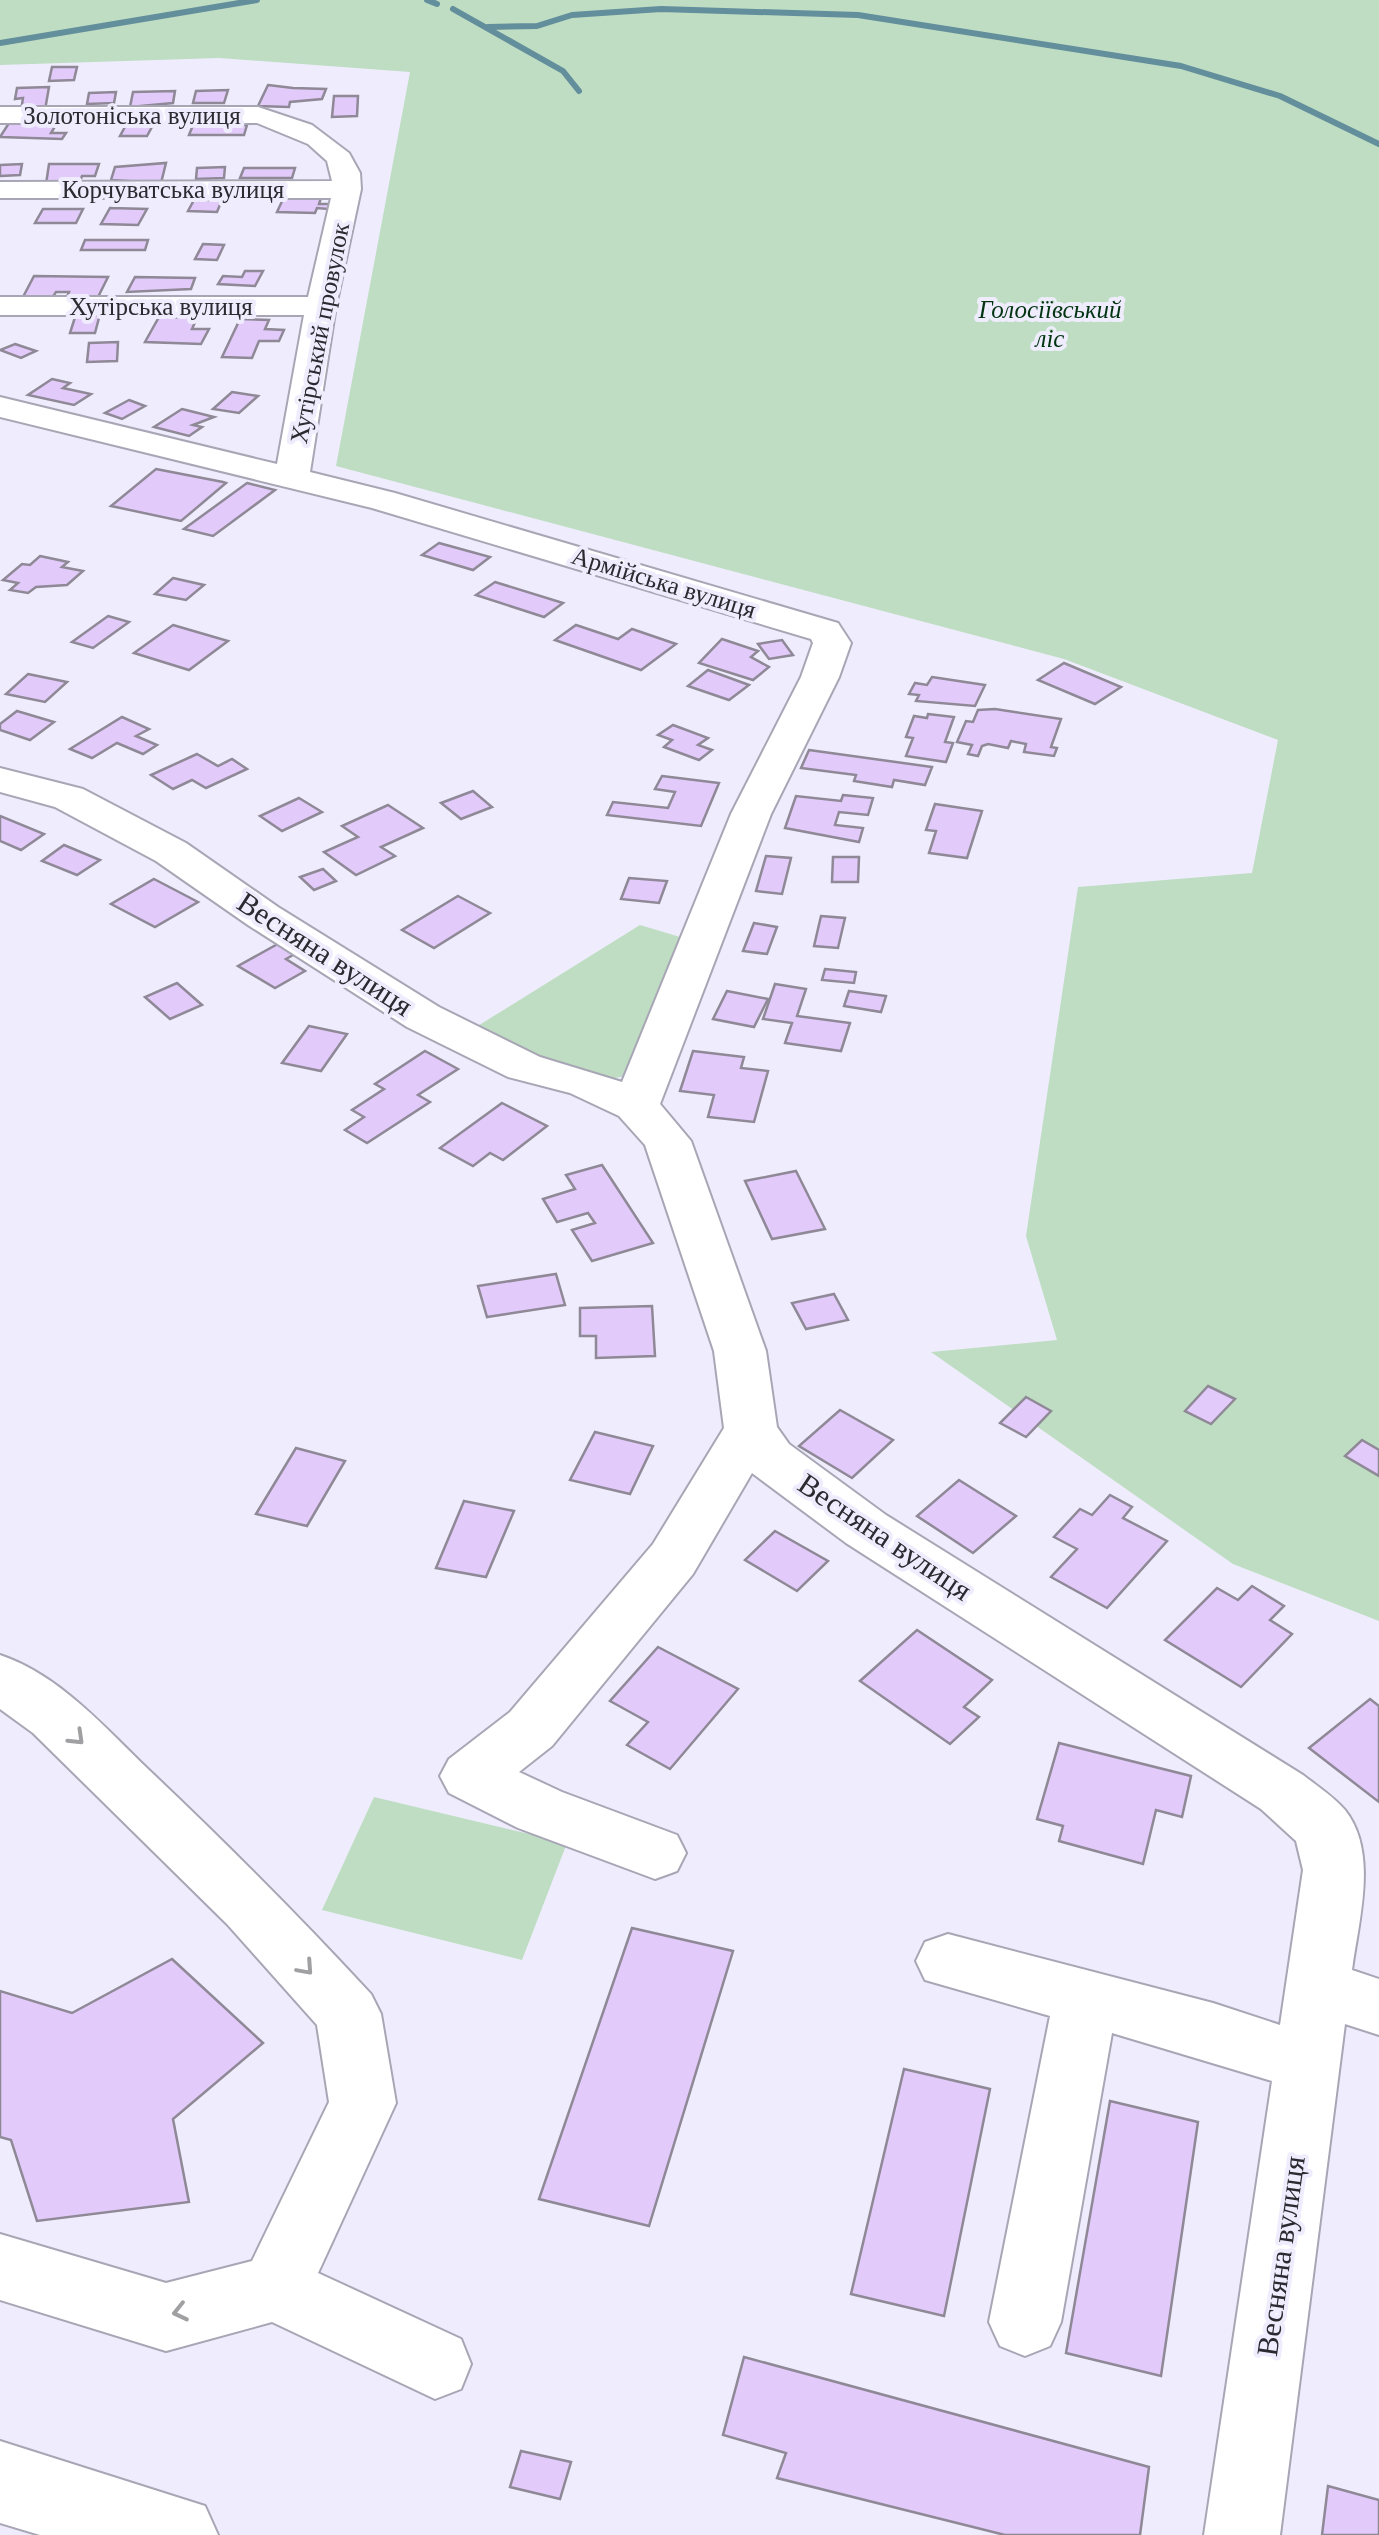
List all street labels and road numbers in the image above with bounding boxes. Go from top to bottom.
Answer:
street label: Золотоніська вулиця [23,102,241,129]
street label: Корчуватська вулиця [62,176,285,203]
street label: Хутірський провулок [285,220,354,446]
street label: Хутірська вулиця [69,293,253,320]
street label: Армійська вулиця [569,542,760,623]
street label: Весняна вулиця [232,885,419,1022]
street label: Весняна вулиця [792,1466,978,1607]
street label: Весняна вулиця [1250,2154,1311,2358]

